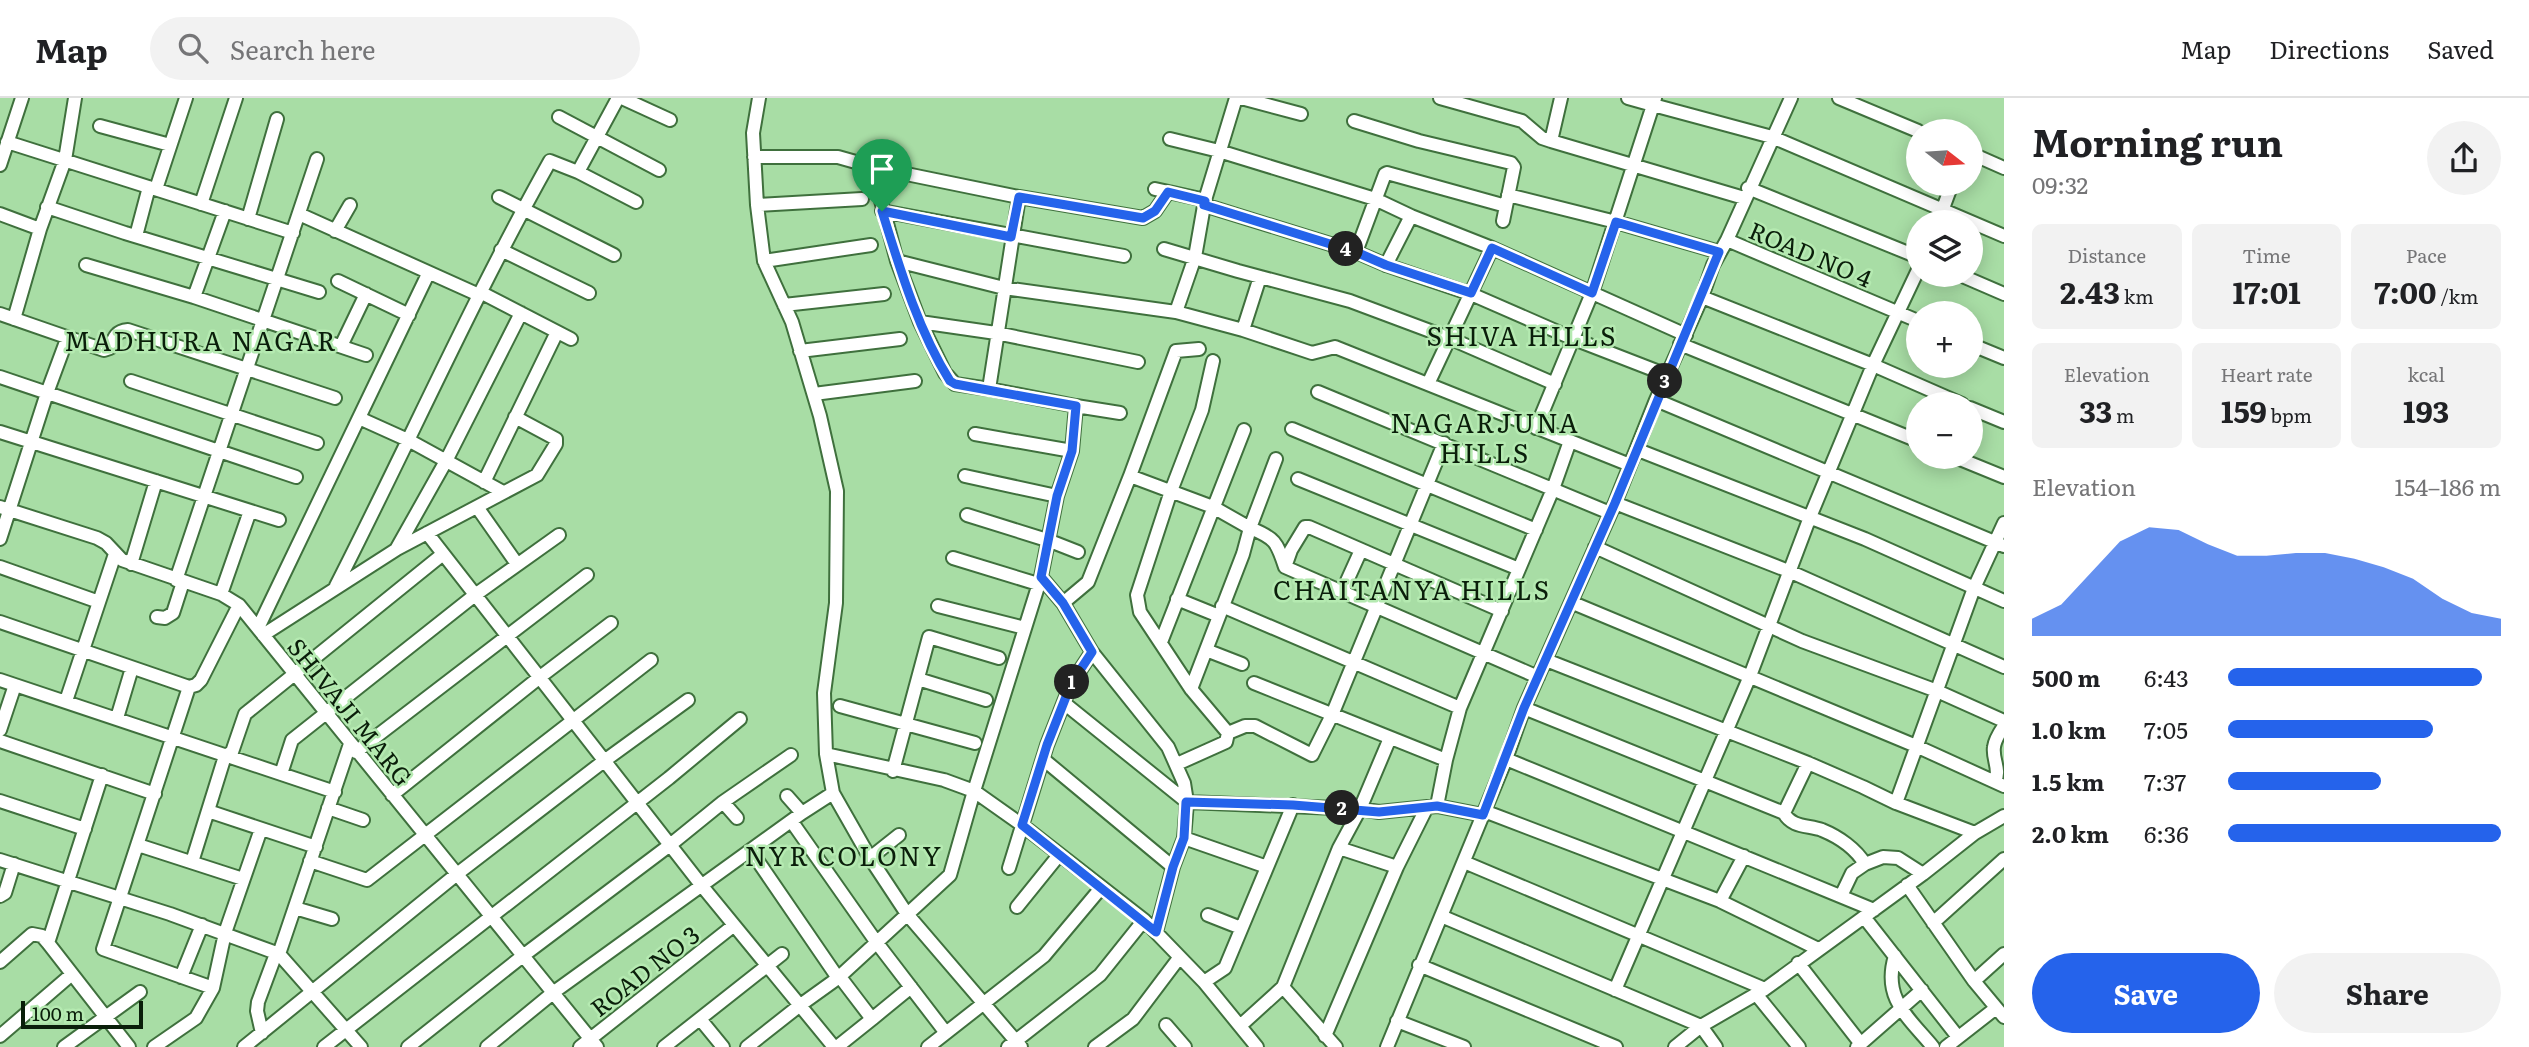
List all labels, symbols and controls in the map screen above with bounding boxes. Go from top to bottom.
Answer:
search box [150,17,640,80]
text: Map [35,24,108,73]
icon: search [174,29,212,67]
text: Search here [230,29,376,68]
text: Map [2180,31,2231,66]
text: Directions [2269,31,2389,66]
text: Saved [2427,31,2494,66]
text: Morning run [2032,112,2283,169]
north arrow [1906,119,1983,196]
map controls [1906,119,1983,469]
button: share [2427,121,2501,195]
pin [852,139,912,211]
icon: arrive [863,150,901,188]
text: 09:32 [2032,167,2088,201]
button: layers [1906,210,1983,287]
street label: ROAD NO 4 [1744,211,1878,295]
pin: 4 [1328,232,1364,266]
text: 4 [1340,234,1351,262]
text: Distance [2068,241,2146,269]
text: Time [2242,241,2291,269]
text: Pace [2406,241,2447,269]
text: 2.43 [2060,269,2120,313]
text: 17:01 [2232,269,2301,313]
text: 7:00 [2374,269,2437,313]
text: km [2120,282,2154,310]
text: /km [2437,282,2478,310]
button: + [1906,301,1983,378]
district label: SHIVA HILLS [1426,315,1618,354]
district label: MADHURA NAGAR [64,320,338,359]
text: Elevation [2064,360,2150,388]
text: Heart rate [2220,360,2313,388]
text: kcal [2407,360,2445,388]
pin: 3 [1648,364,1682,398]
text: 3 [1659,366,1670,394]
text: 33 [2079,388,2112,432]
text: 159 [2221,388,2267,432]
text: 193 [2403,388,2449,432]
button: − [1906,392,1983,469]
text: m [2112,401,2134,429]
text: bpm [2267,401,2312,429]
district label: NAGARJUNA HILLS [1390,402,1580,471]
text: Elevation [2032,469,2136,503]
text: 154–186 m [2394,469,2501,503]
district label: CHAITANYA HILLS [1273,569,1551,608]
street label: SHIVAJI MARG [280,630,422,792]
text: 500 m [2032,660,2100,694]
text: 6:43 [2144,660,2189,694]
pin: 1 [1054,664,1090,700]
text: 1 [1068,667,1075,695]
text: 1.0 km [2032,712,2106,746]
text: 7:05 [2144,712,2188,746]
text: 1.5 km [2032,764,2105,798]
text: 7:37 [2144,764,2186,798]
pin: 2 [1324,790,1360,826]
text: 2 [1336,793,1347,821]
text: 2.0 km [2032,816,2109,850]
text: 6:36 [2144,816,2189,850]
district label: NYR COLONY [745,835,943,874]
street label: ROAD NO 3 [582,916,706,1024]
button: Save [2032,953,2260,1033]
button: Share [2274,953,2501,1033]
scale bar [21,998,144,1030]
text: 100 m [32,999,84,1027]

